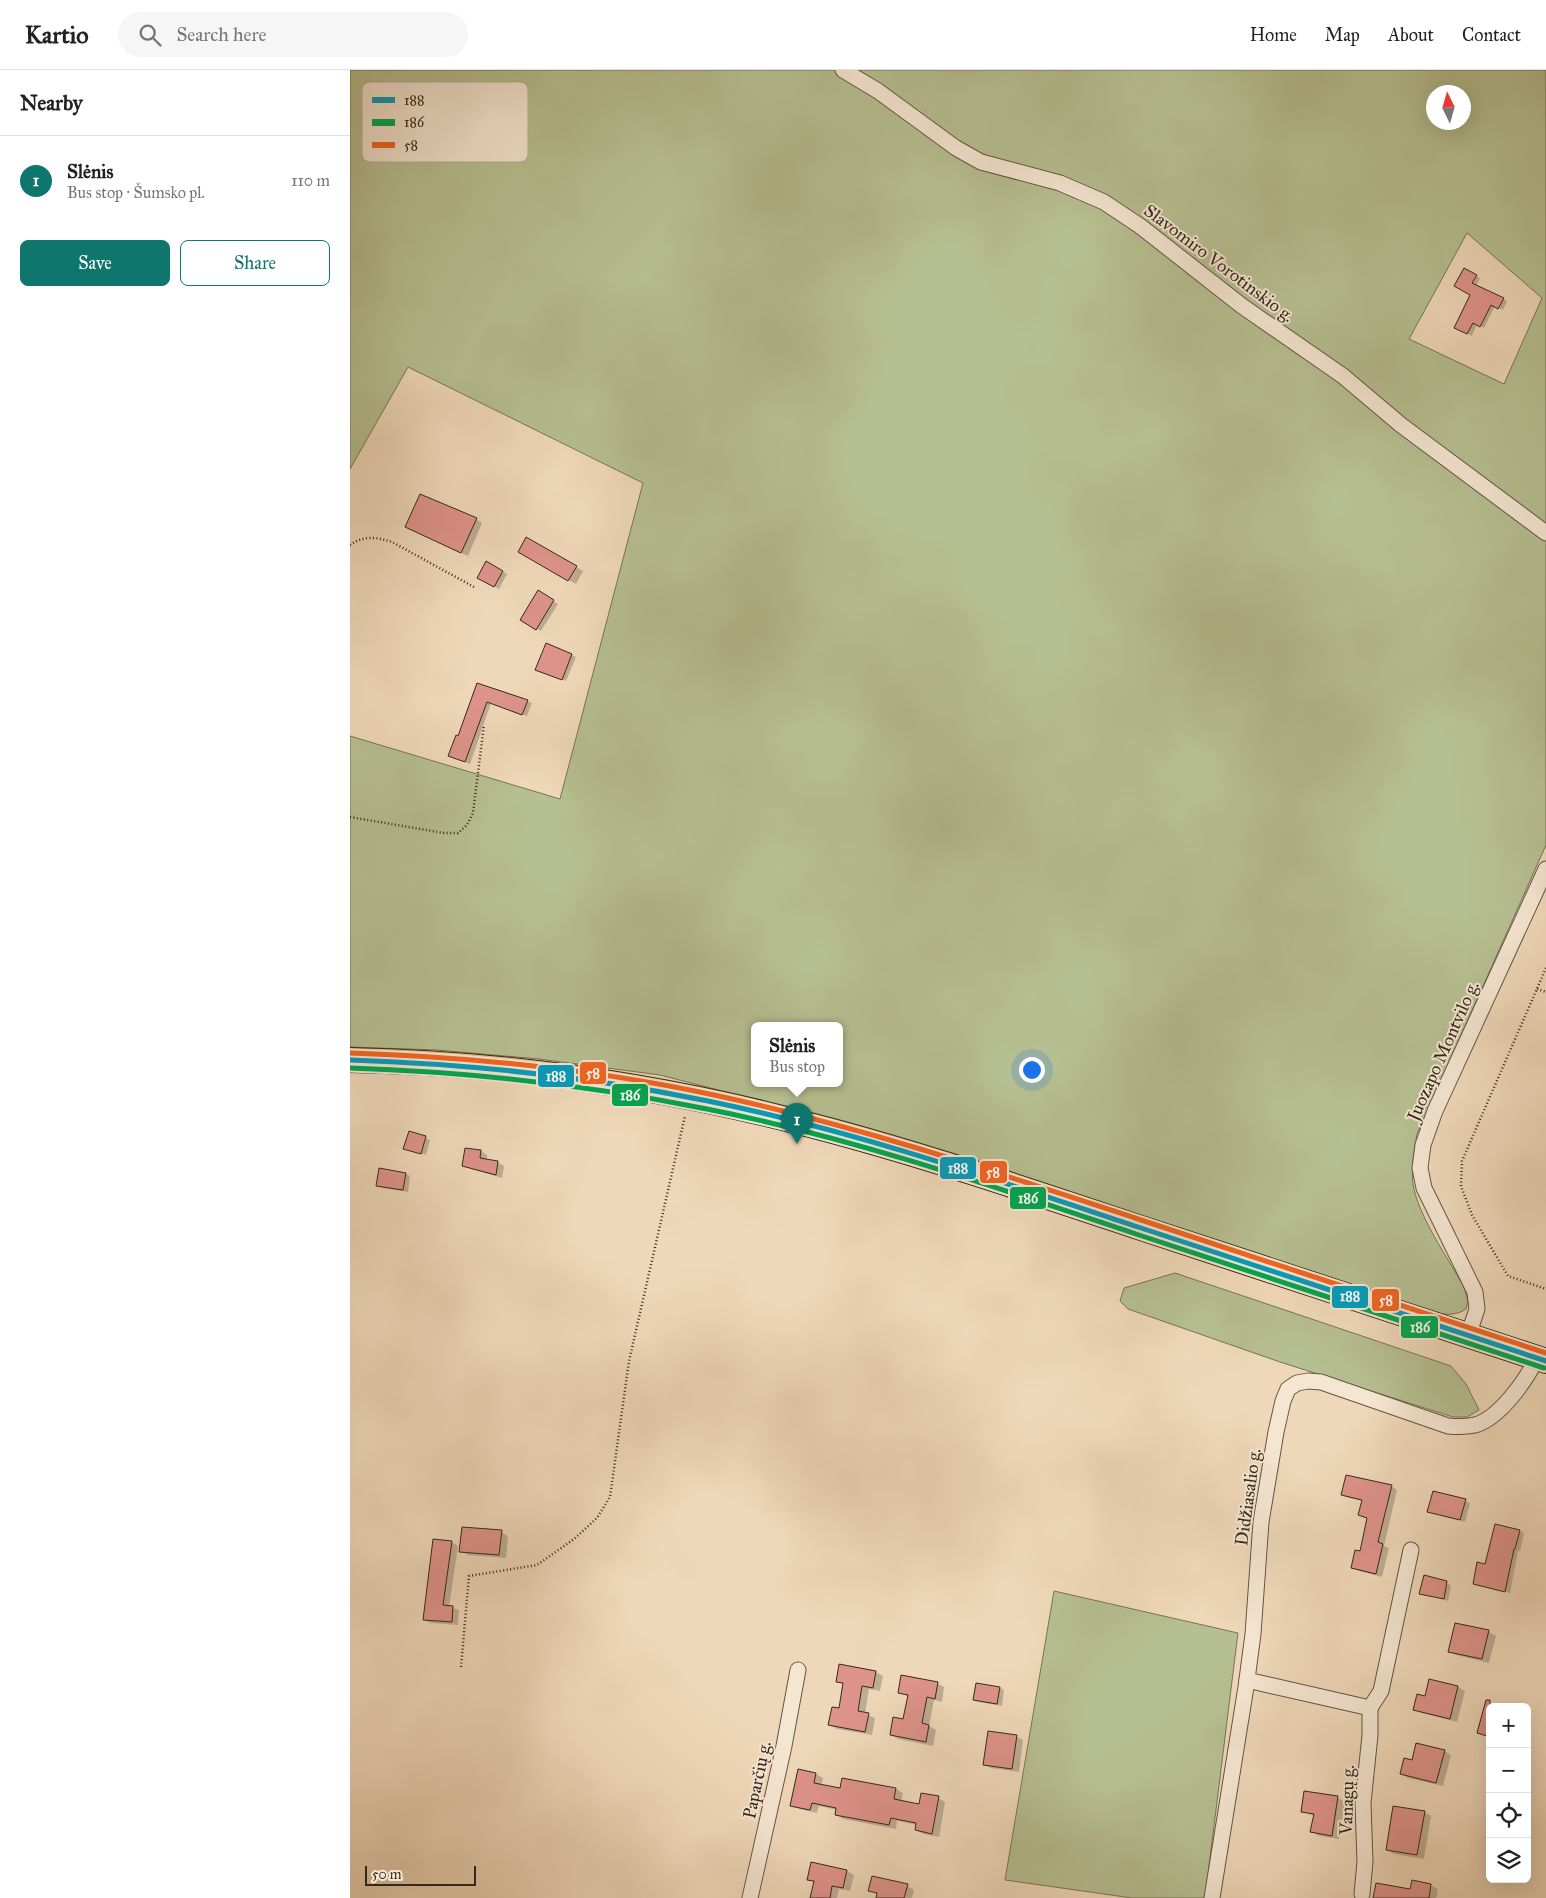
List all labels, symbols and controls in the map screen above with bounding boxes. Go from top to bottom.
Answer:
search box [118,12,468,57]
text: Kartio [25,20,88,50]
icon: search [136,21,164,49]
text: Search here [176,23,266,46]
text: Home [1250,24,1297,46]
text: Map [1325,24,1360,46]
text: About [1388,24,1434,46]
text: Contact [1462,24,1521,46]
legend [362,82,528,162]
north arrow [1426,85,1471,130]
text: Nearby [20,90,83,116]
text: 188 [404,92,424,109]
text: 186 [404,114,425,131]
text: 58 [404,137,418,154]
text: Slėnis [67,160,113,183]
text: 1 [33,171,39,190]
text: 110 m [291,171,330,190]
text: Bus stop · Šumsko pl. [67,183,205,202]
street label: Slavomiro Vorotinskio g. [1139,199,1298,327]
button: Save [20,240,170,286]
button: Share [180,240,330,286]
street label: Juozapo Montvilo g. [1401,978,1485,1127]
popup [751,1022,843,1087]
text: Slėnis [769,1034,815,1057]
text: Bus stop [769,1057,825,1076]
your location [1019,1057,1045,1083]
line badge: 58 [579,1061,607,1085]
line badge: 188 [537,1064,575,1088]
text: 58 [586,1065,600,1082]
text: 188 [546,1068,566,1085]
line badge: 186 [611,1083,649,1107]
text: 186 [620,1087,641,1104]
pin: 1 [781,1103,813,1144]
line badge: 188 [939,1156,977,1180]
text: 188 [948,1160,968,1177]
line badge: 58 [979,1160,1008,1184]
text: 58 [986,1164,1000,1181]
line badge: 186 [1009,1186,1047,1210]
text: 186 [1018,1190,1039,1207]
line badge: 188 [1331,1285,1369,1309]
text: 188 [1340,1288,1360,1305]
line badge: 58 [1371,1288,1400,1312]
text: 58 [1379,1292,1393,1309]
line badge: 186 [1400,1315,1439,1339]
text: 186 [1410,1319,1431,1336]
street label: Didžiasalio g. [1230,1447,1267,1547]
map controls [1486,1703,1531,1883]
button: + [1486,1703,1531,1748]
street label: Paparčių g. [738,1739,777,1821]
button: − [1486,1748,1531,1793]
street label: Vanagų g. [1335,1765,1360,1837]
button: locate [1486,1793,1531,1838]
button: layers [1486,1838,1531,1883]
scale bar [365,1863,476,1886]
text: 50 m [372,1866,401,1883]

